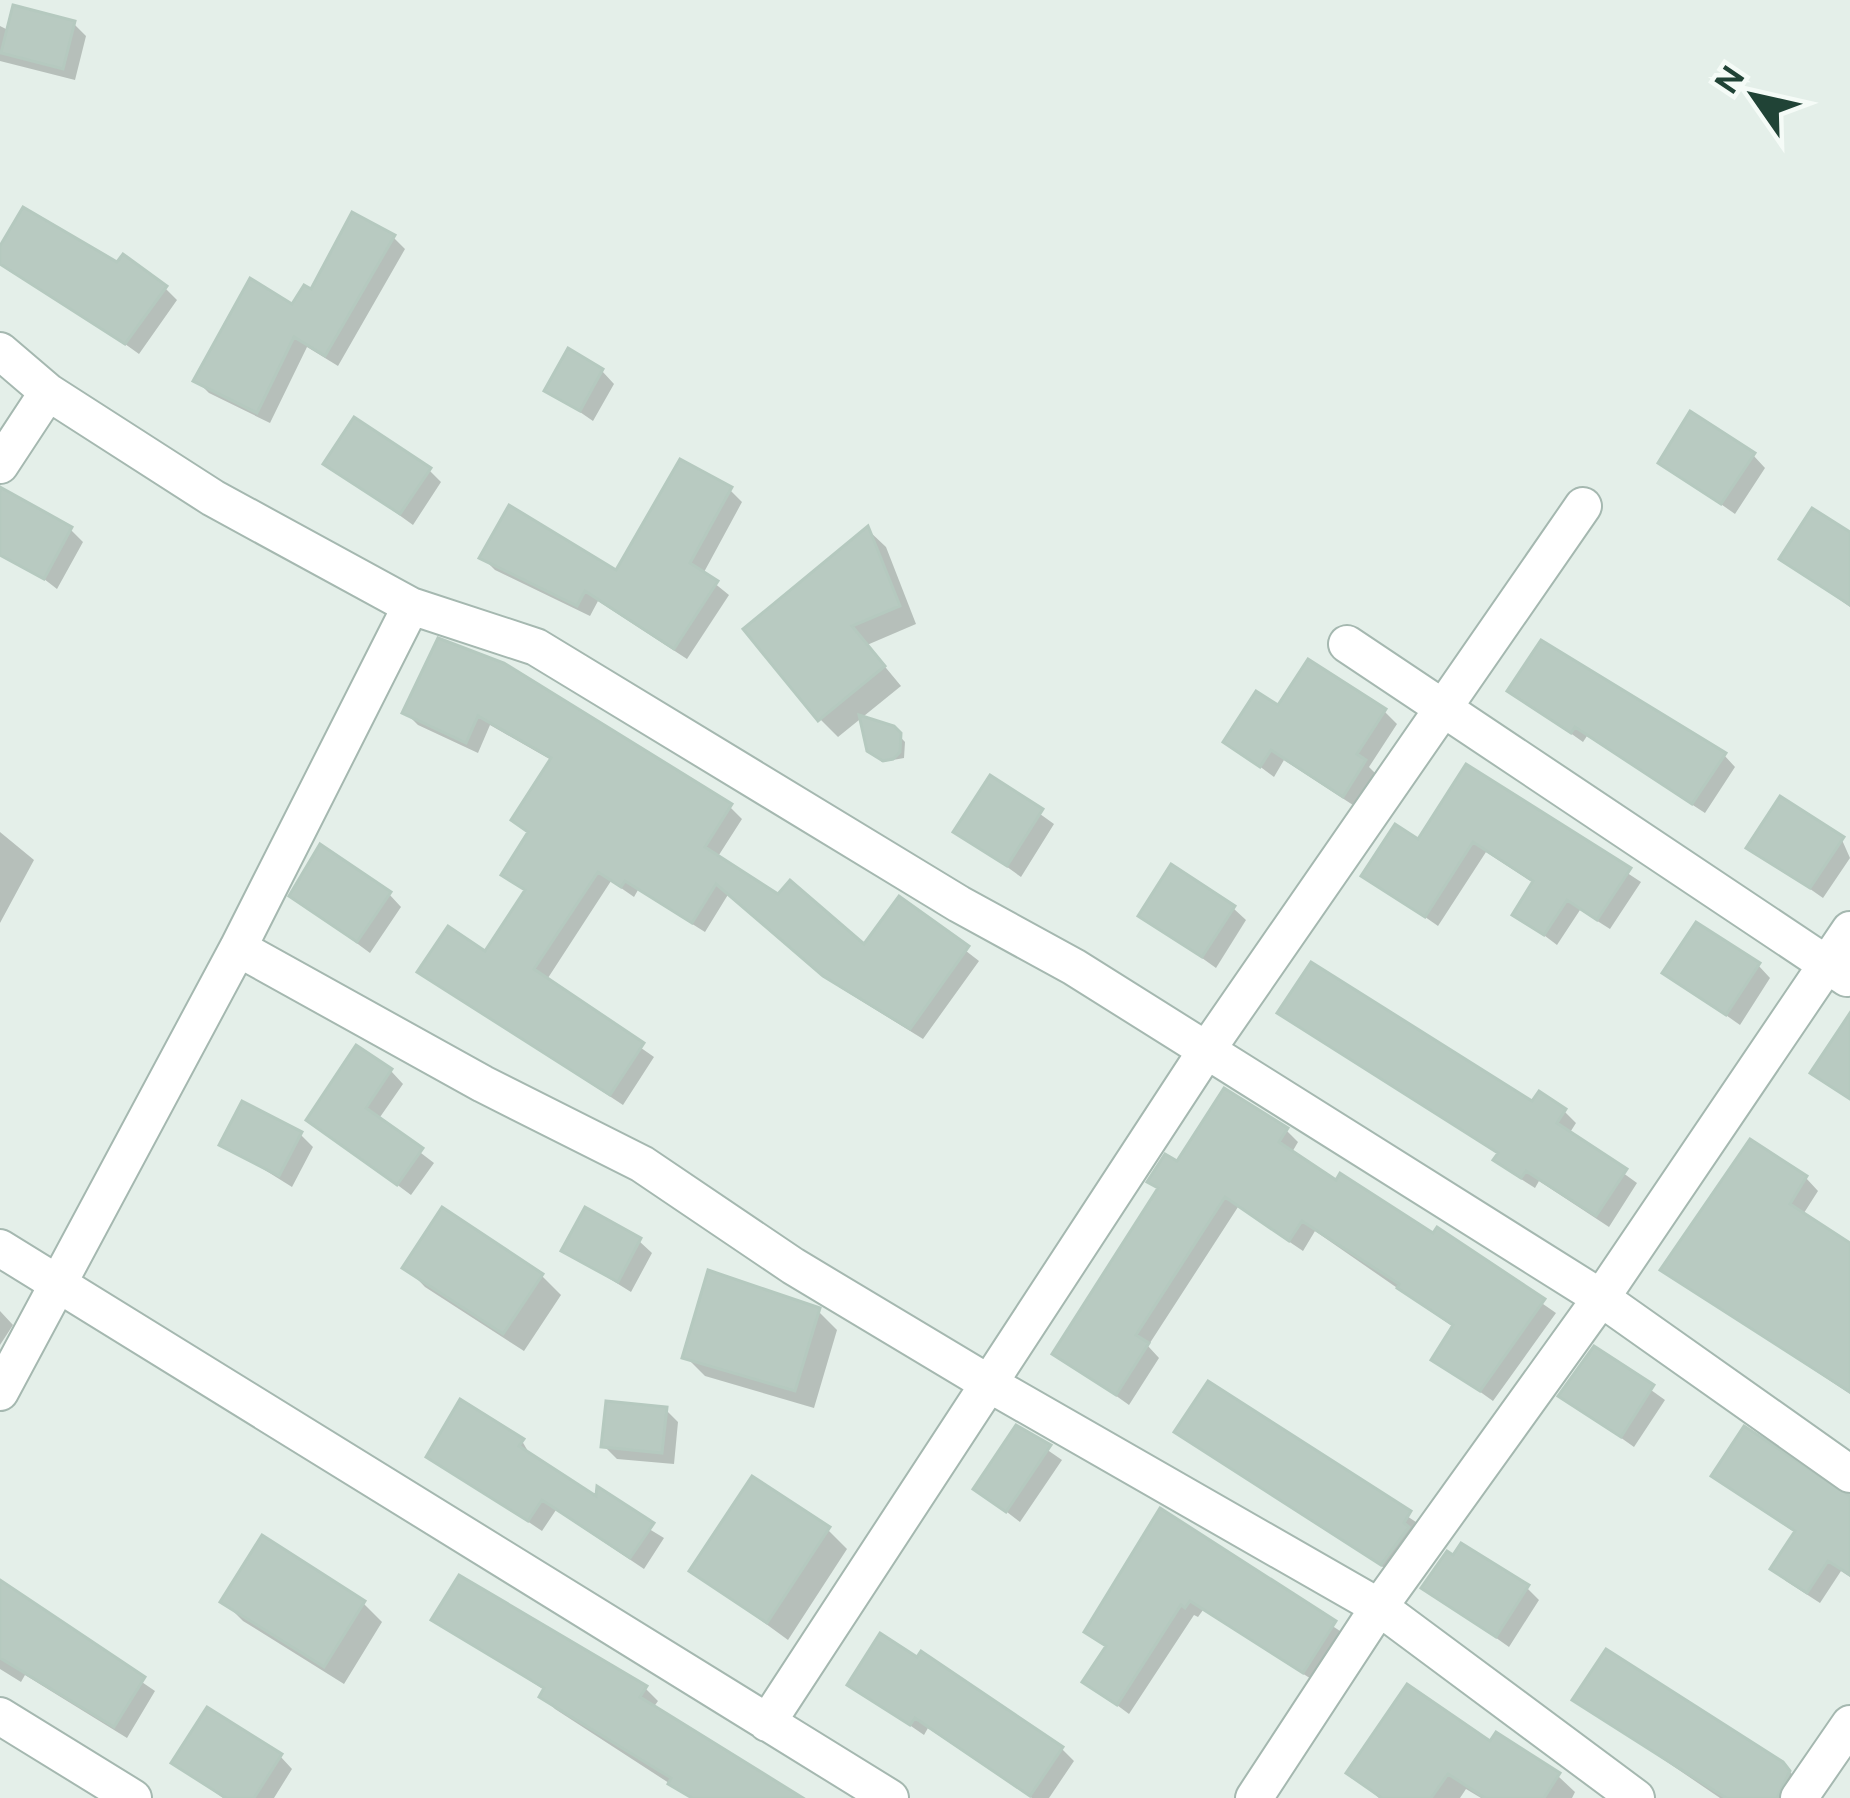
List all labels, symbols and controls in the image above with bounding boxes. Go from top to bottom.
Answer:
north arrow [1694,36,1814,156]
text: N [1705,58,1754,102]

